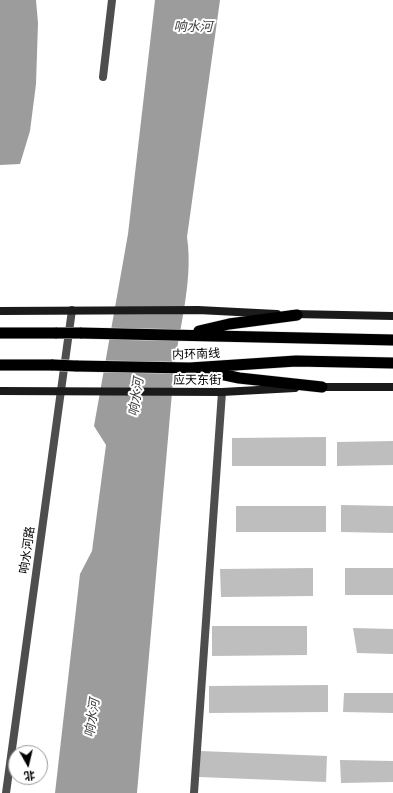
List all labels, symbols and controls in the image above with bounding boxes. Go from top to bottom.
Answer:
water label: 响水河 [174,19,212,35]
street label: 内环南线 [172,346,220,362]
street label: 应天东街 [173,373,221,387]
water label: 响水河 [126,377,146,417]
street label: 响水河路 [17,525,37,575]
water label: 响水河 [82,698,102,738]
north arrow [8,745,48,785]
text: 北 [23,769,36,783]

